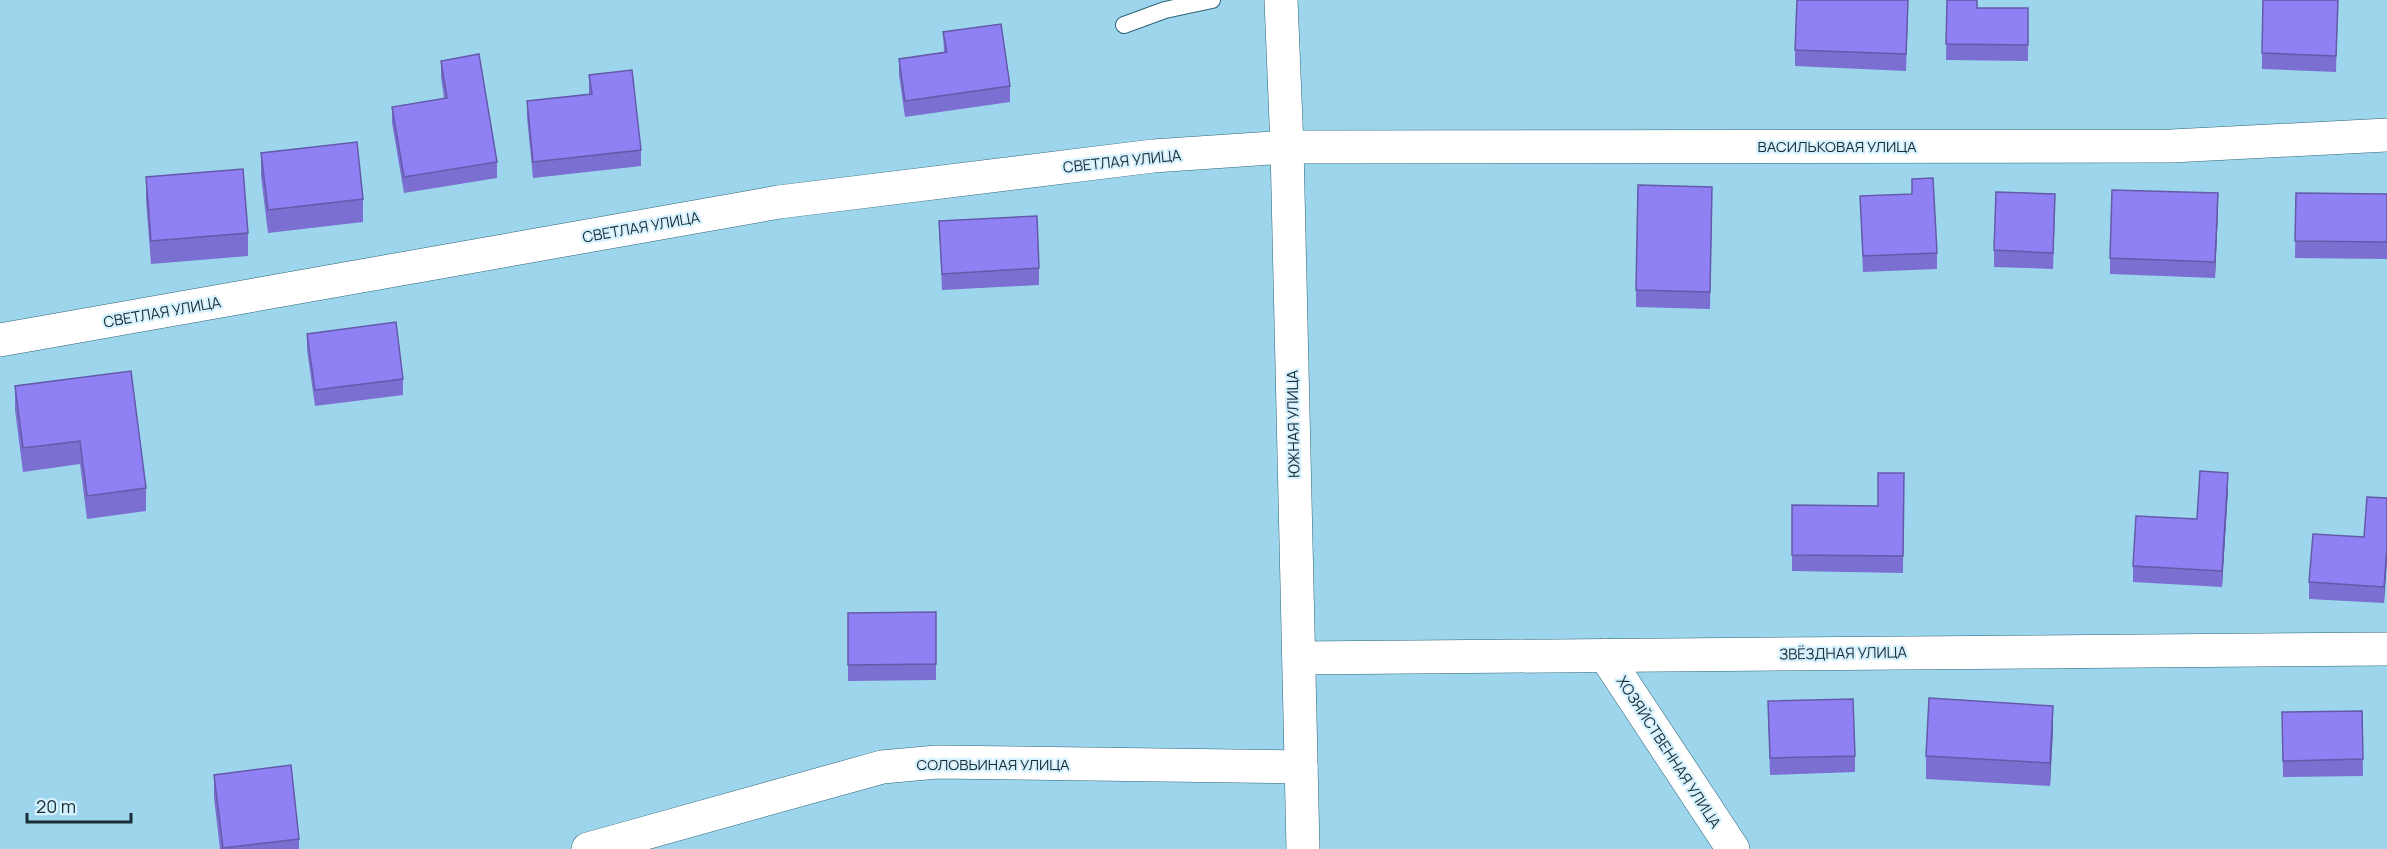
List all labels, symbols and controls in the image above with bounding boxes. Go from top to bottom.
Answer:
street label: ВАСИЛЬКОВАЯ УЛИЦА [1758,136,1917,157]
street label: СВЕТЛАЯ УЛИЦА [1062,144,1183,178]
street label: СВЕТЛАЯ УЛИЦА [581,206,702,248]
street label: СВЕТЛАЯ УЛИЦА [102,291,223,333]
street label: ЮЖНАЯ УЛИЦА [1282,369,1304,478]
street label: ЗВЁЗДНАЯ УЛИЦА [1779,641,1908,665]
street label: ХОЗЯЙСТВЕННАЯ УЛИЦА [1612,672,1726,833]
street label: СОЛОВЬИНАЯ УЛИЦА [917,754,1070,775]
scale bar [27,786,130,824]
text: 20 m [36,794,76,818]

